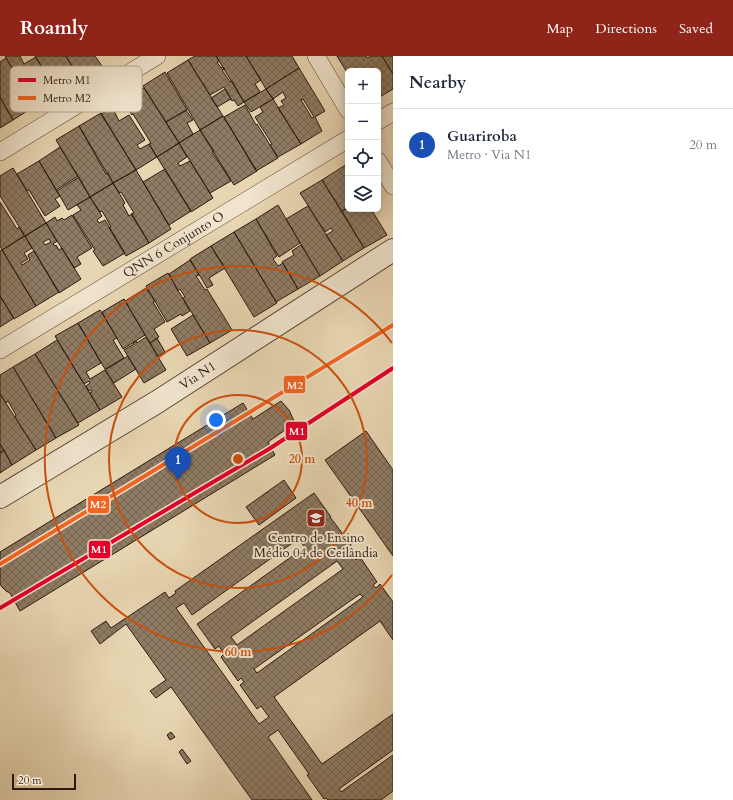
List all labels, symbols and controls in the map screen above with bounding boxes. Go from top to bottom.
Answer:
text: Roamly [20,15,88,41]
text: Map [547,19,573,38]
text: Directions [595,19,657,38]
text: Saved [679,19,713,38]
legend [10,66,142,112]
map controls [345,68,381,212]
button: + [345,68,381,104]
text: Nearby [409,71,466,94]
text: Metro M1 [43,73,91,88]
text: Metro M2 [43,91,91,106]
button: − [345,104,381,140]
text: Guariroba [447,126,517,146]
text: 1 [419,136,425,154]
text: 20 m [689,136,717,154]
button: locate [345,140,381,176]
text: Metro · Via N1 [447,146,531,164]
button: layers [345,176,381,212]
street label: QNN 6 Conjunto O [120,207,228,282]
street label: Via N1 [176,357,220,394]
line badge: M2 [283,375,306,394]
text: M2 [287,378,304,393]
your location [206,410,226,430]
line badge: M1 [285,421,308,441]
text: M1 [289,424,305,439]
pin: 1 [165,447,191,480]
text: 20 m [289,451,316,467]
centre of rings [231,452,245,466]
line badge: M2 [87,495,110,514]
text: 40 m [346,495,373,511]
text: M2 [90,497,107,512]
school or university icon: Centro de Ensino Médio 04 de Ceilândia [305,507,327,529]
place label: Centro de Ensino Médio 04 de Ceilândia [254,529,379,562]
line badge: M1 [88,540,111,559]
text: M1 [91,542,107,557]
text: 60 m [225,644,252,660]
scale bar [12,772,76,791]
text: 20 m [18,773,42,788]

